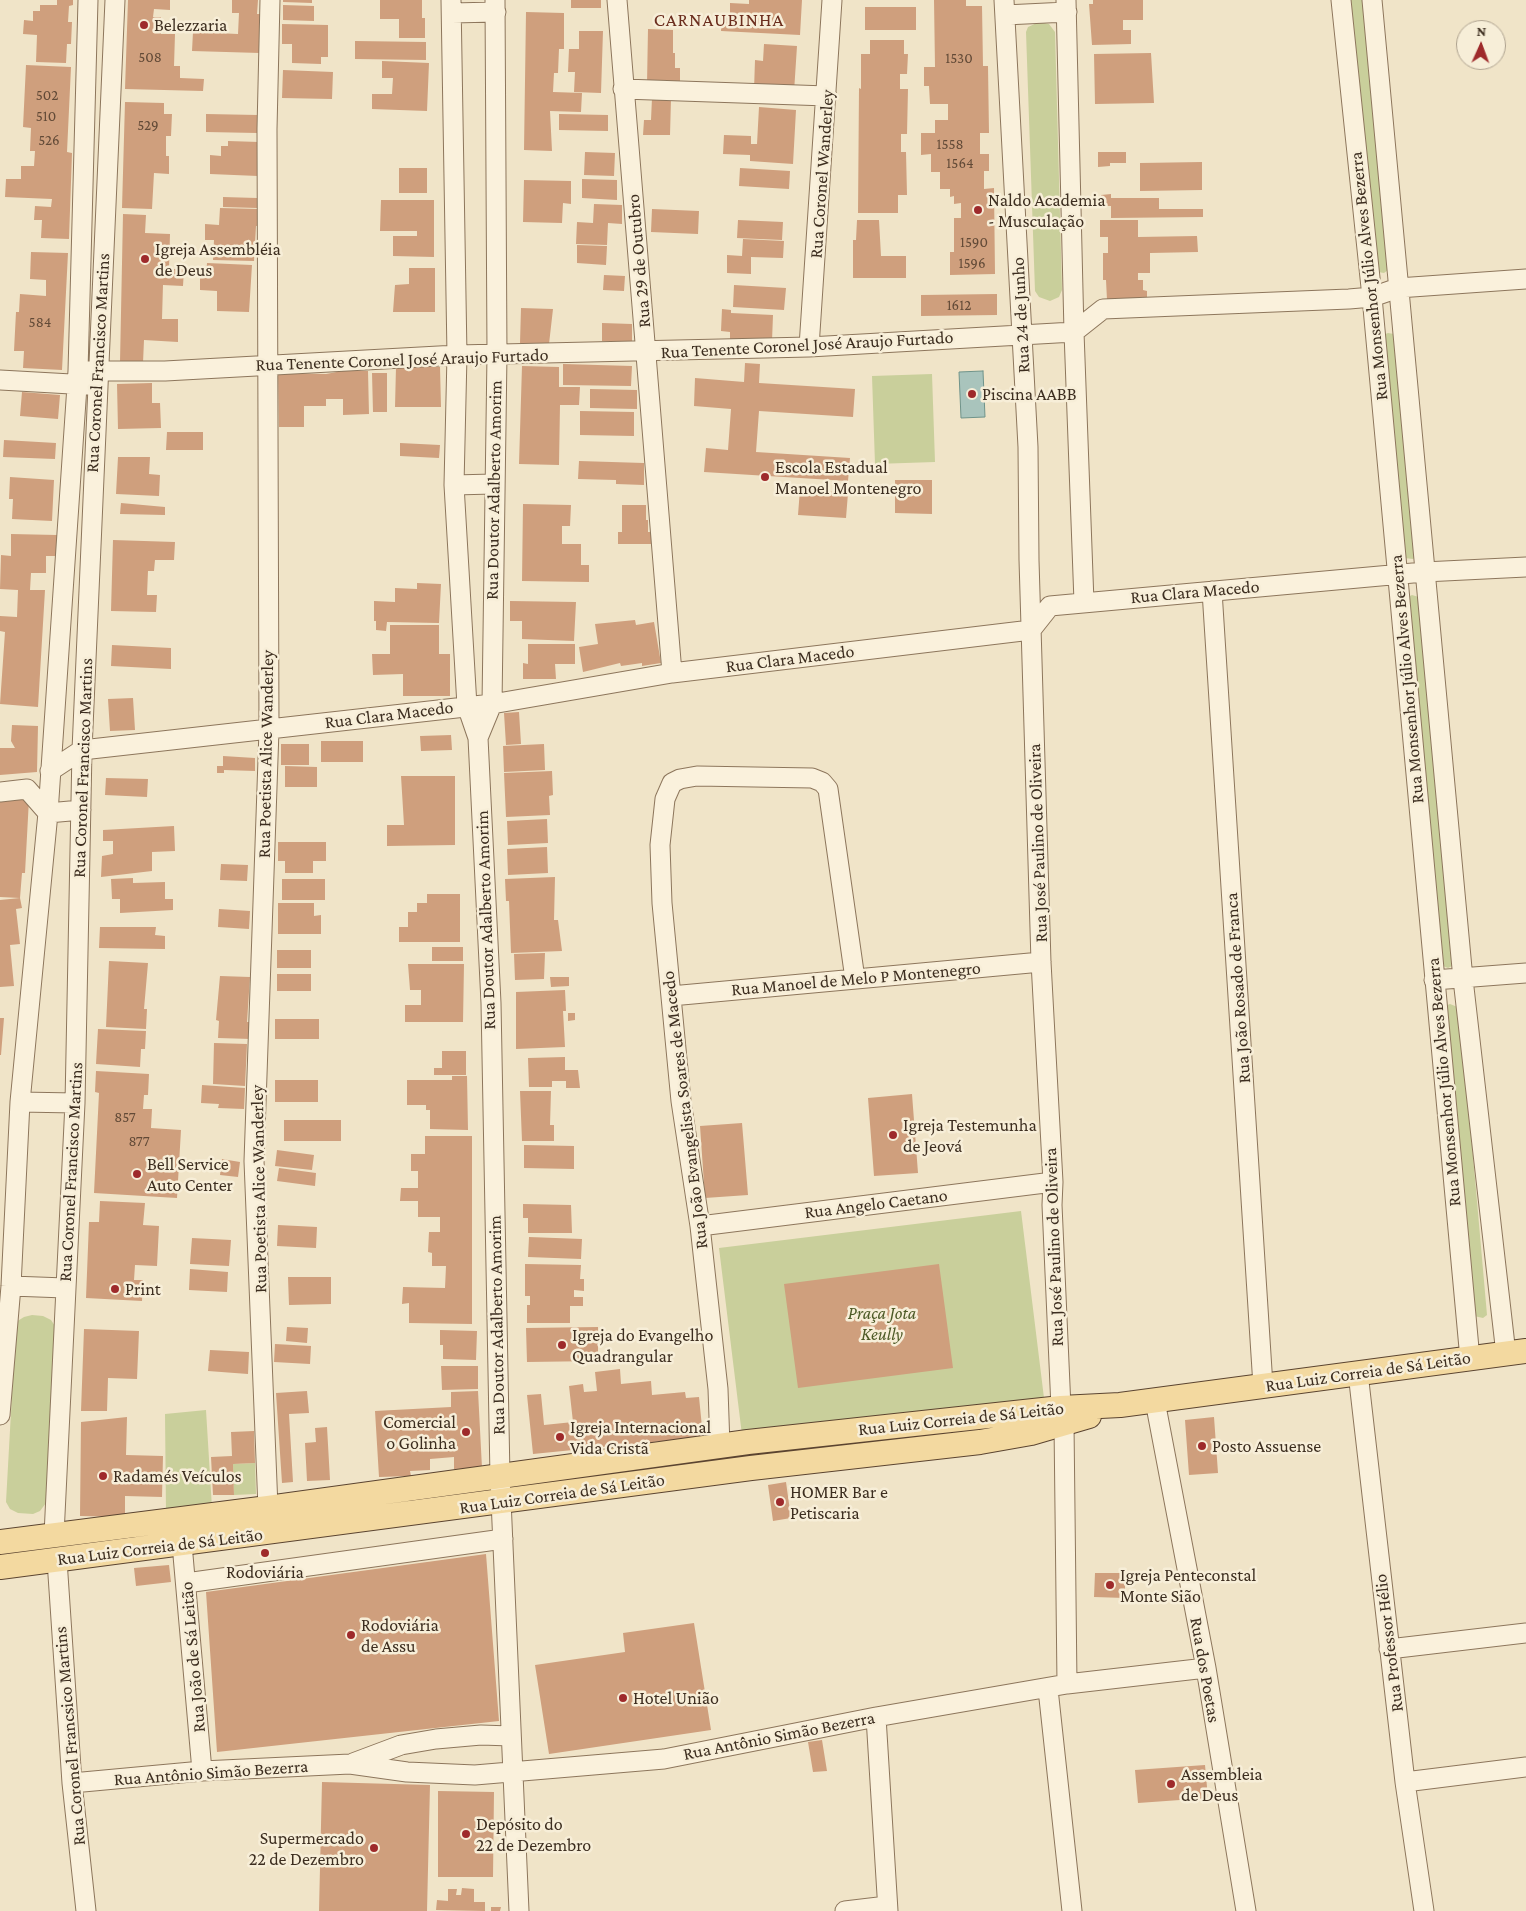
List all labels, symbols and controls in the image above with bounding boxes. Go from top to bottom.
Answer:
district label: CARNAUBINHA [652,9,786,31]
place label: Belezzaria [154,14,227,36]
marker: Belezzaria [138,19,150,31]
north arrow [1456,20,1506,70]
text: N [1476,23,1487,39]
house number: 508 [138,48,162,66]
house number: 1530 [945,49,973,67]
house number: 502 [36,86,58,104]
street label: Rua Coronel Wanderley [805,89,839,259]
house number: 510 [36,107,56,125]
house number: 529 [137,116,159,134]
house number: 526 [38,131,60,149]
house number: 1558 [936,135,964,153]
street label: Rua Monsenhor Júlio Alves Bezerra [1345,151,1393,401]
house number: 1564 [946,154,974,172]
place label: Naldo Academia - Musculação [988,189,1105,232]
street label: Rua 29 de Outubro [622,193,656,329]
marker: Naldo Academia - Musculação [972,204,984,216]
house number: 1590 [960,233,988,251]
place label: Igreja Assembléia de Deus [155,238,281,280]
street label: Rua Coronel Francisco Martins [81,253,115,473]
marker: Igreja Assembléia de Deus [139,253,151,265]
house number: 1596 [958,254,986,272]
street label: Rua 24 de Junho [1007,256,1035,374]
house number: 1612 [947,296,971,314]
house number: 584 [29,313,51,331]
street label: Rua Tenente Coronel José Araujo Furtado [660,327,954,363]
street label: Rua Tenente Coronel José Araujo Furtado [255,344,549,376]
street label: Rua Doutor Adalberto Amorim [481,380,507,600]
place label: Piscina AABB [982,383,1077,405]
marker: Piscina AABB [966,388,978,400]
place label: Escola Estadual Manoel Montenegro [775,456,921,498]
marker: Escola Estadual Manoel Montenegro [759,471,771,483]
street label: Rua Monsenhor Júlio Alves Bezerra [1385,554,1429,804]
street label: Rua Clara Macedo [1130,576,1260,608]
street label: Rua Clara Macedo [724,640,856,678]
street label: Rua Poetista Alice Wanderley [253,650,279,858]
street label: Rua Coronel Francisco Martins [68,658,98,878]
street label: Rua Clara Macedo [323,696,455,734]
street label: Rua José Paulino de Oliveira [1024,743,1052,943]
street label: Rua Doutor Adalberto Amorim [471,810,501,1030]
street label: Rua João Rosado de Franca [1221,892,1255,1084]
street label: Rua Manoel de Melo P Montenegro [730,957,982,1001]
street label: Rua Monsenhor Júlio Alves Bezerra [1422,957,1466,1207]
street label: Rua João Evangelista Soares de Macedo [657,970,713,1250]
street label: Rua Coronel Francisco Martins [54,1062,88,1282]
street label: Rua Poetista Alice Wanderley [246,1085,272,1293]
house number: 857 [114,1108,136,1126]
place label: Igreja Testemunha de Jeová [903,1114,1037,1156]
marker: Igreja Testemunha de Jeová [887,1129,899,1141]
house number: 877 [128,1132,150,1150]
street label: Rua José Paulino de Oliveira [1040,1147,1068,1347]
place label: Bell Service Auto Center [147,1153,233,1196]
marker: Bell Service Auto Center [131,1168,143,1180]
street label: Rua Angelo Caetano [803,1185,949,1223]
street label: Rua Doutor Adalberto Amorim [484,1215,510,1435]
place label: Print [125,1278,161,1300]
marker: Print [109,1283,121,1295]
park label: Praça Jota Keully [848,1302,916,1345]
place label: Igreja do Evangelho Quadrangular [572,1324,713,1366]
marker: Igreja do Evangelho Quadrangular [556,1339,568,1351]
street label: Rua Luiz Correia de Sá Leitão [1264,1347,1472,1397]
street label: Rua Luiz Correia de Sá Leitão [857,1397,1065,1441]
place label: Comercial o Golinha [383,1411,456,1454]
place label: Igreja Internacional Vida Cristã [570,1416,711,1458]
marker: Comercial o Golinha [460,1426,472,1438]
marker: Igreja Internacional Vida Cristã [554,1431,566,1443]
place label: Posto Assuense [1212,1435,1321,1457]
marker: Posto Assuense [1196,1440,1208,1452]
place label: Radamés Veículos [113,1465,242,1487]
street label: Rua Luiz Correia de Sá Leitão [458,1469,666,1519]
marker: Radamés Veículos [97,1470,109,1482]
place label: HOMER Bar e Petiscaria [790,1481,888,1524]
marker: HOMER Bar e Petiscaria [774,1496,786,1508]
street label: Rua Luiz Correia de Sá Leitão [56,1524,264,1570]
marker: Rodoviária [259,1547,271,1559]
place label: Rodoviária [226,1561,304,1583]
place label: Igreja Penteconstal Monte Sião [1120,1564,1256,1606]
street label: Rua Professor Hélio [1370,1573,1408,1713]
marker: Igreja Penteconstal Monte Sião [1104,1579,1116,1591]
street label: Rua João de Sá Leitão [176,1581,210,1733]
place label: Rodoviária de Assu [361,1614,439,1656]
street label: Rua dos Poetas [1185,1616,1225,1724]
street label: Rua Coronel Francsico Martins [50,1626,90,1846]
marker: Rodoviária de Assu [345,1629,357,1641]
place label: Hotel União [633,1687,719,1709]
marker: Hotel União [617,1692,629,1704]
street label: Rua Antônio Simão Bezerra [681,1707,877,1765]
street label: Rua Antônio Simão Bezerra [113,1755,309,1791]
place label: Assembleia de Deus [1181,1763,1263,1806]
marker: Assembleia de Deus [1165,1778,1177,1790]
place label: Depósito do 22 de Dezembro [476,1813,591,1856]
place label: Supermercado 22 de Dezembro [249,1827,364,1870]
marker: Depósito do 22 de Dezembro [460,1828,472,1840]
marker: Supermercado 22 de Dezembro [368,1842,380,1854]

